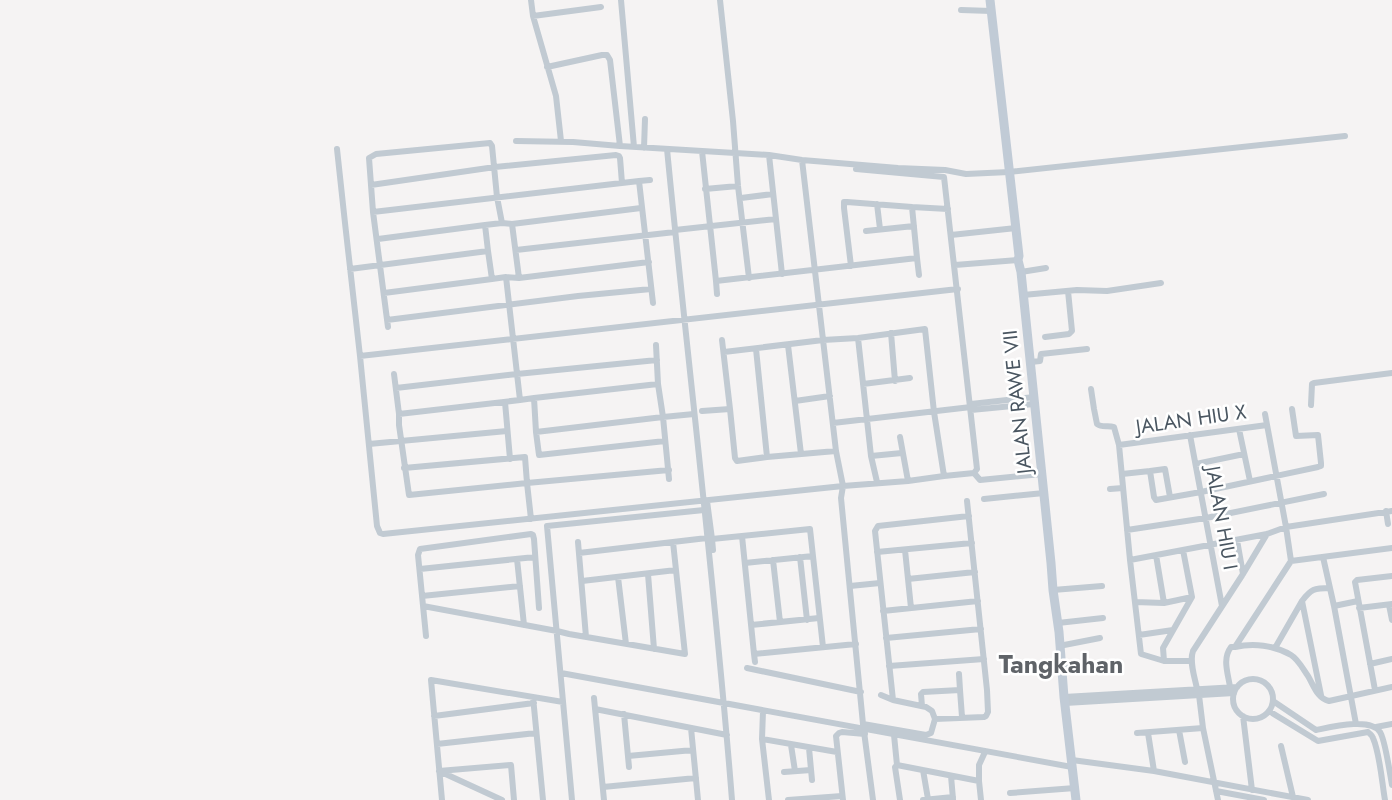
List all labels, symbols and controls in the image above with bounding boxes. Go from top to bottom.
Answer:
street label: JALAN RAWE VII [996,329,1040,478]
street label: JALAN HIU X [1131,397,1248,442]
street label: JALAN HIU I [1198,461,1245,572]
district label: Tangkahan [999,646,1123,682]

